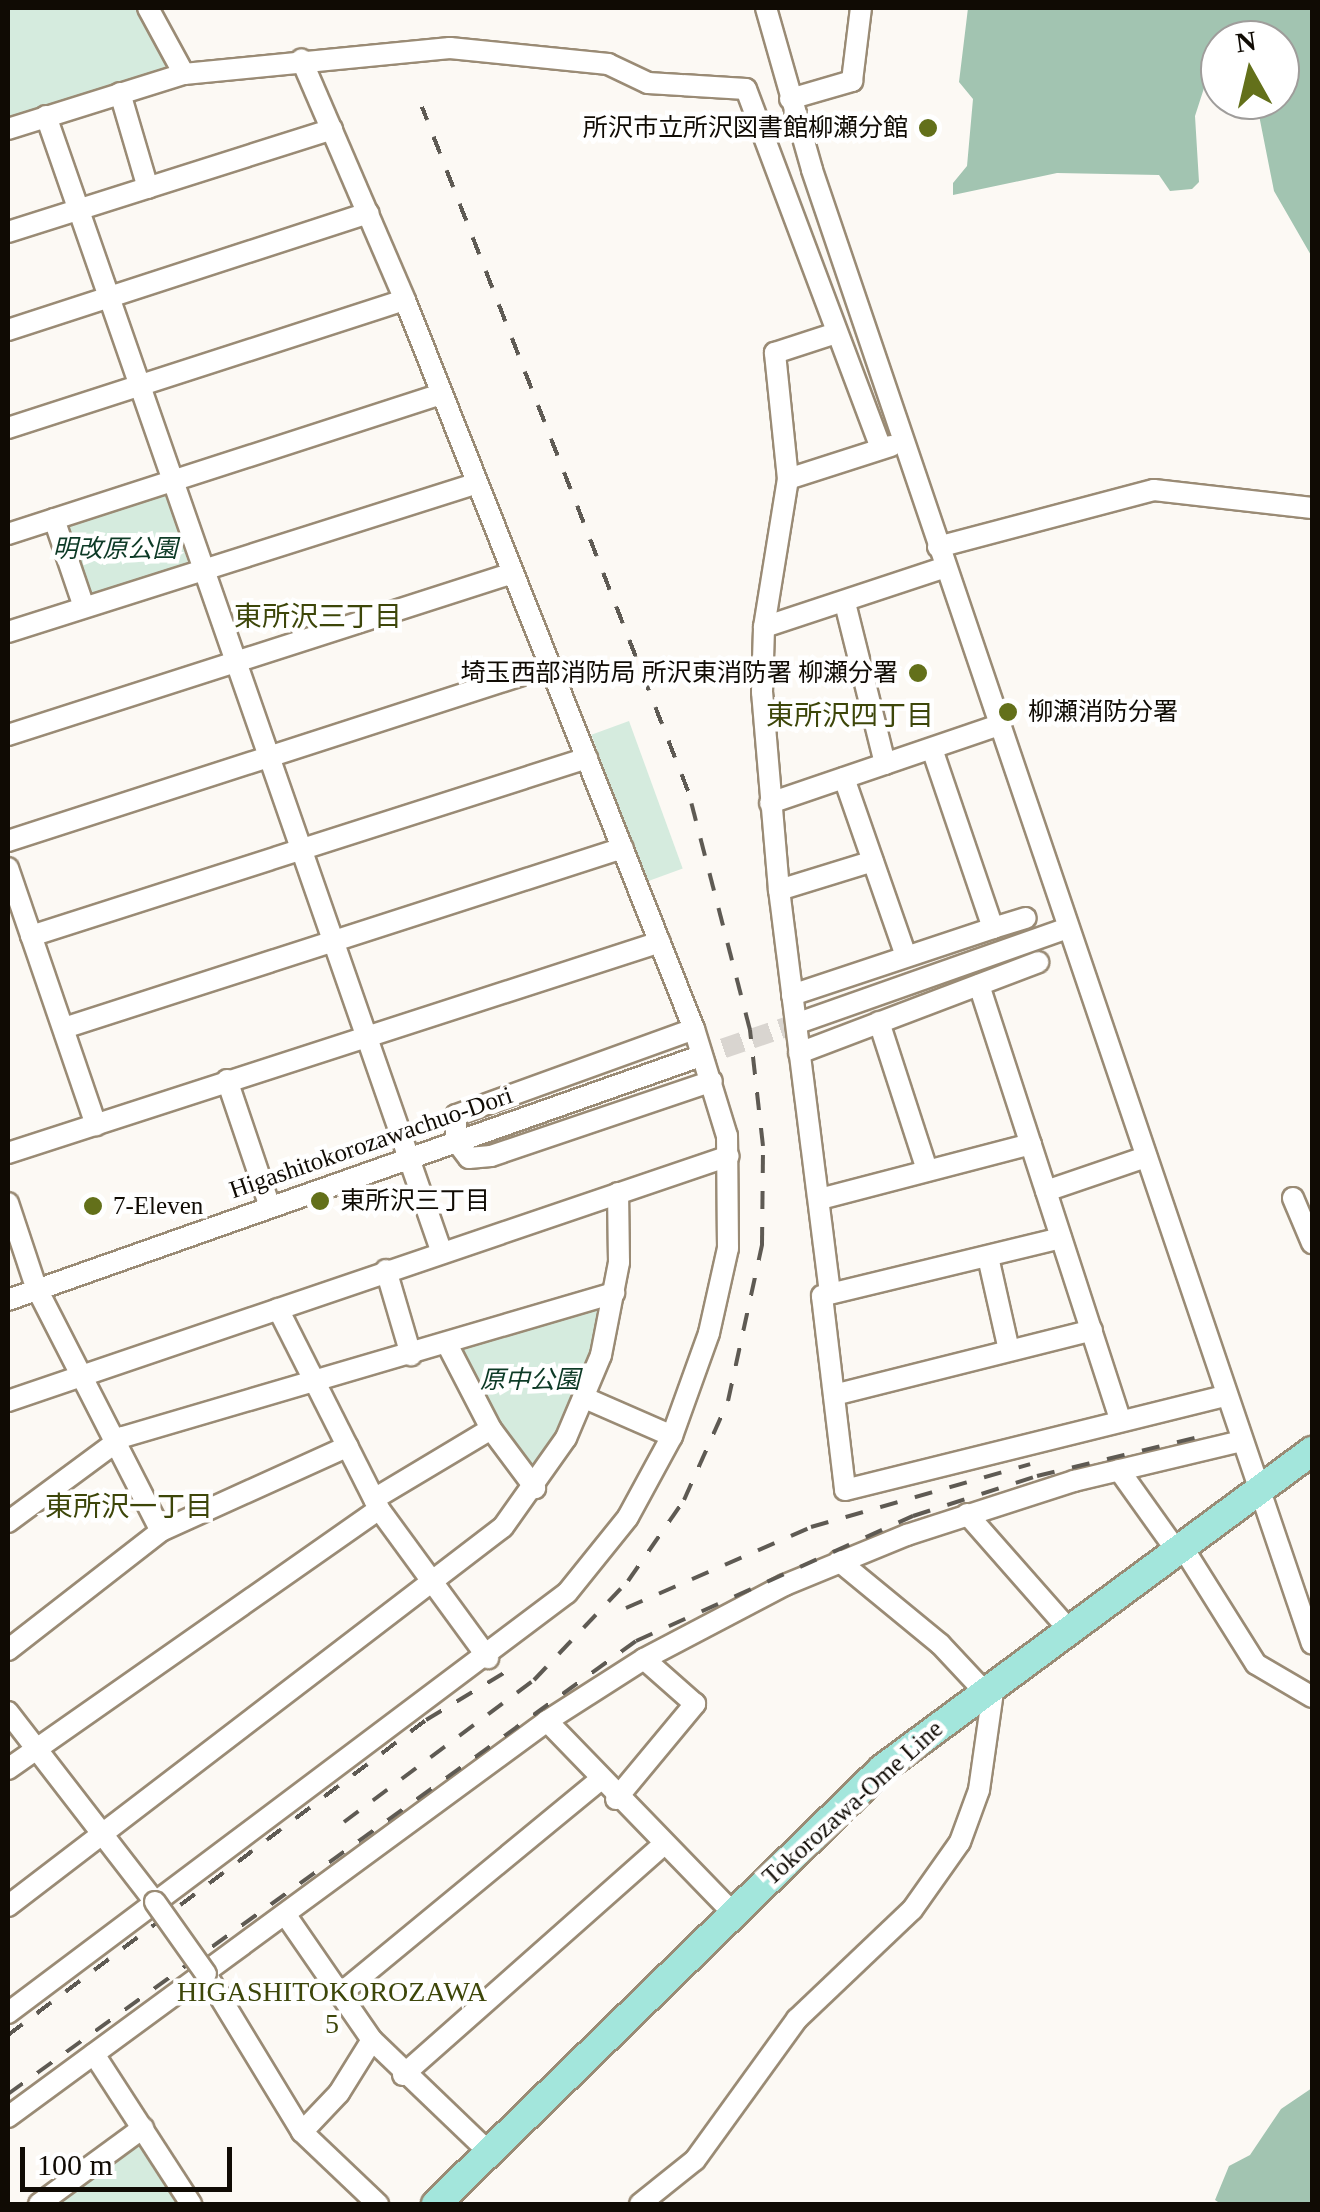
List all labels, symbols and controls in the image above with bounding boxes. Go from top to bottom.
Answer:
north arrow [1200,20,1300,120]
text: N [1234,25,1258,59]
place label: 所沢市立所沢図書館柳瀬分館 [583,113,908,143]
marker: 所沢市立所沢図書館柳瀬分館 [917,117,939,139]
park label: 明改原公園 [53,534,177,564]
district label: 東所沢三丁目 [234,600,402,634]
place label: 埼玉西部消防局 所沢東消防署 柳瀬分署 [461,658,898,688]
marker: 埼玉西部消防局 所沢東消防署 柳瀬分署 [907,662,929,684]
place label: 柳瀬消防分署 [1028,697,1178,727]
district label: 東所沢四丁目 [766,699,934,733]
marker: 柳瀬消防分署 [997,701,1019,723]
street label: Higashitokorozawachuo-Dori [226,1080,516,1206]
place label: 東所沢三丁目 [340,1186,490,1216]
marker: 東所沢三丁目 [309,1190,331,1212]
place label: 7-Eleven [113,1191,203,1221]
marker: 7-Eleven [82,1195,104,1217]
park label: 原中公園 [480,1365,580,1395]
district label: 東所沢一丁目 [45,1490,213,1524]
street label: Tokorozawa-Ome Line [757,1714,949,1892]
district label: HIGASHITOKOROZAWA 5 [156,1975,508,2041]
scale bar [25,2127,238,2189]
text: 100 m [37,2148,113,2181]

